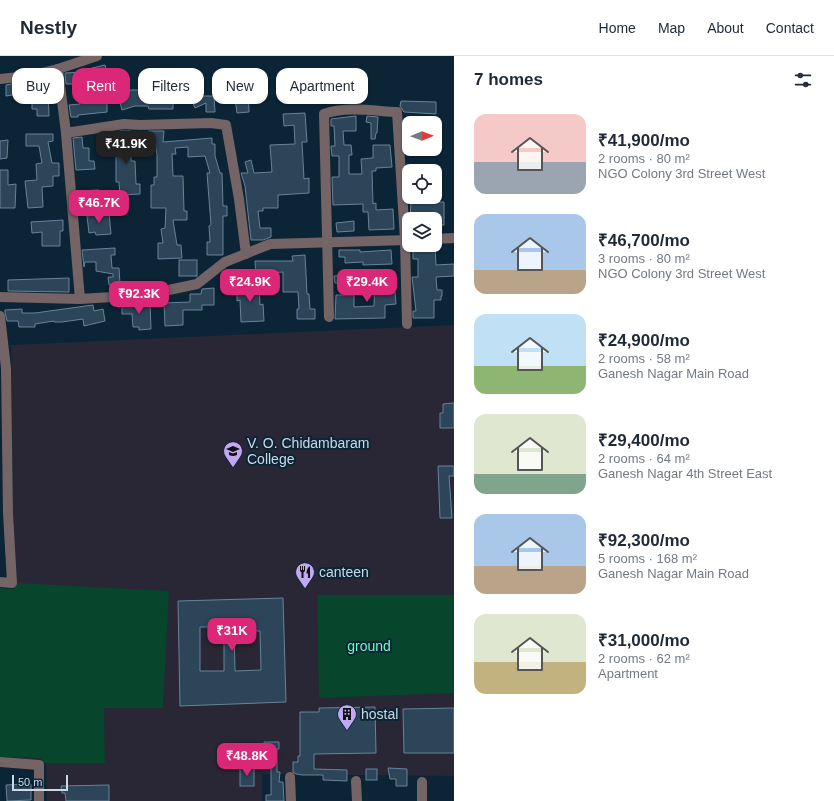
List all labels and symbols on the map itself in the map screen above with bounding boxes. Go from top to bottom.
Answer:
north arrow [402,116,442,156]
pin: ₹41.9K [93,131,159,165]
pin: ₹46.7K [66,190,132,224]
pin: ₹24.9K [217,269,283,303]
pin: ₹29.4K [334,269,400,303]
pin: ₹92.3K [106,281,172,315]
place label: V. O. Chidambaram College [247,435,369,467]
school or university icon: V. O. Chidambaram College [222,440,244,468]
restaurant icon: canteen [294,561,316,589]
place label: canteen [319,564,369,580]
pin: ₹31K [208,618,256,652]
park label: ground [347,638,391,654]
building icon: hostal [336,703,358,731]
place label: hostal [361,706,398,722]
pin: ₹48.8K [214,743,280,777]
scale bar [12,773,68,792]

